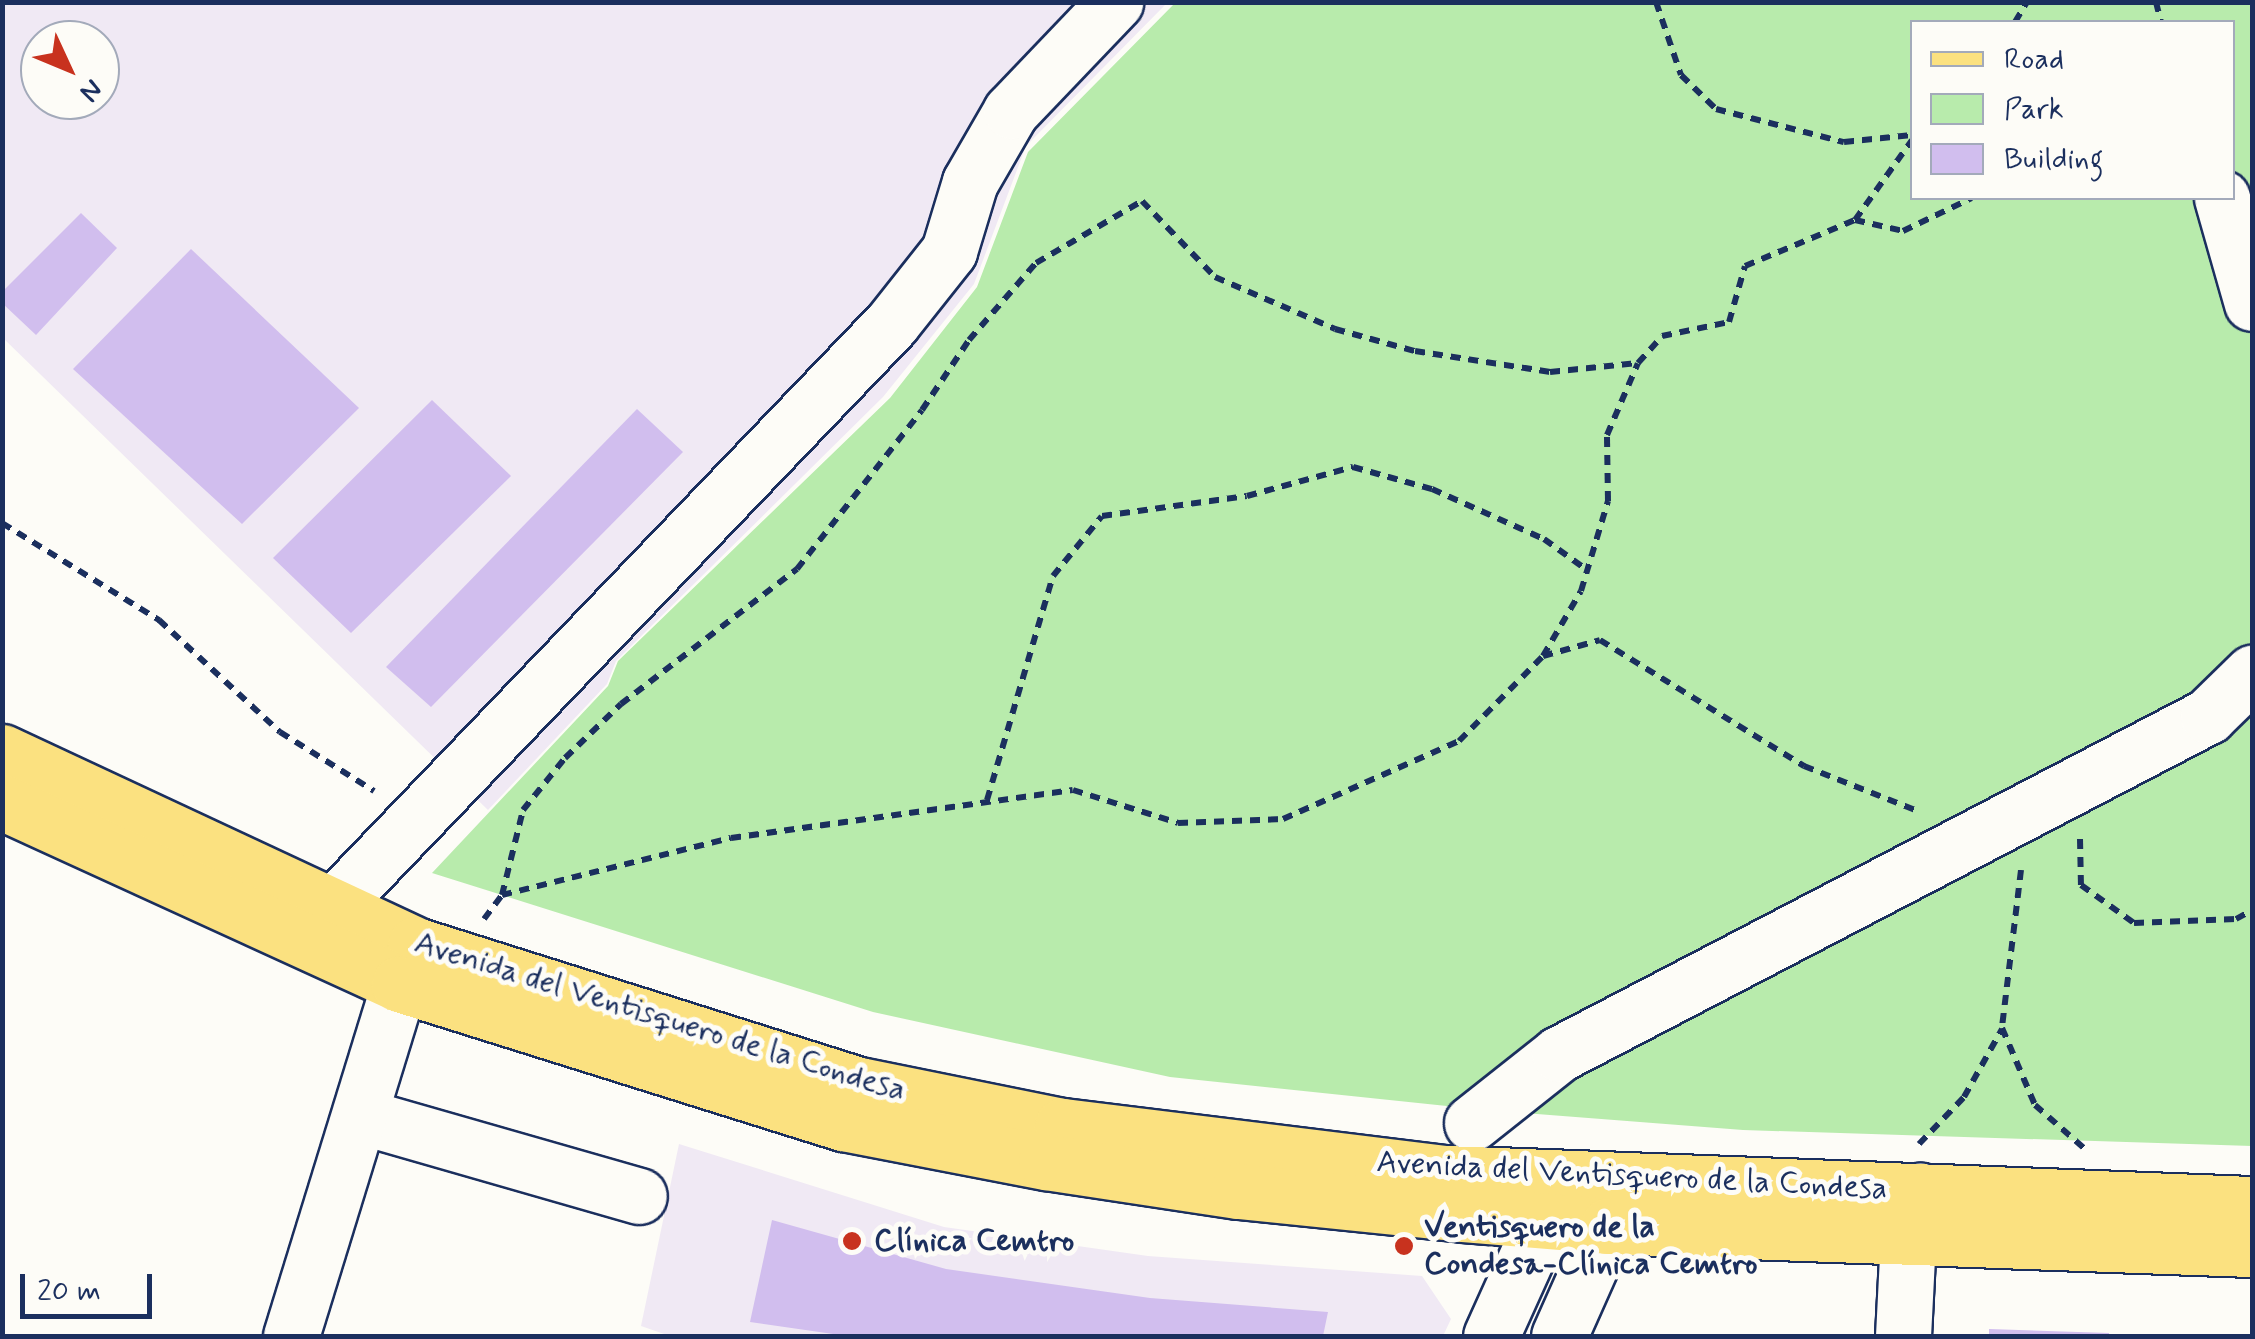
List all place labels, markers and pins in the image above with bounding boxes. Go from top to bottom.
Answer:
place label: Ventisquero de la Condesa-Clínica Cemtro [1424,1209,1769,1284]
place label: Clínica Cemtro [874,1222,1085,1260]
marker: Clínica Cemtro [839,1228,865,1254]
marker: Ventisquero de la Condesa-Clínica Cemtro [1393,1235,1415,1257]

